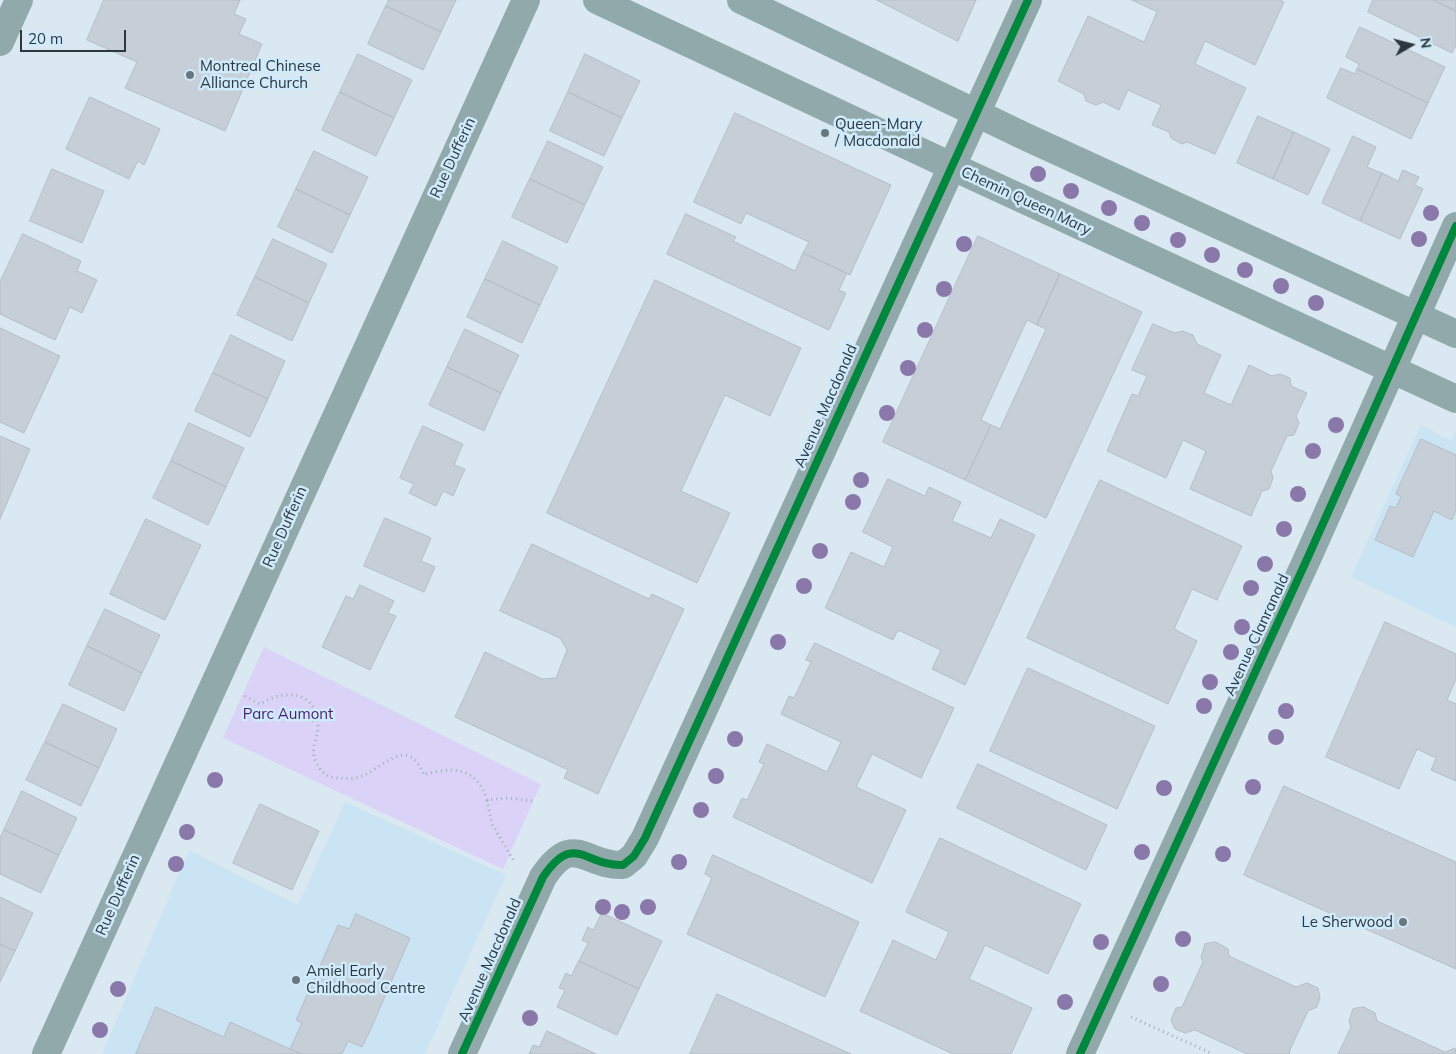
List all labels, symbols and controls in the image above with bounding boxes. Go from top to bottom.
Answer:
scale bar [22,20,129,52]
north arrow [1386,20,1436,70]
text: 20 m [28,29,63,48]
text: N [1416,36,1436,49]
place label: Montreal Chinese Alliance Church [200,57,321,92]
marker: Montreal Chinese Alliance Church [184,69,196,81]
street label: Rue Dufferin [427,115,479,201]
place label: Queen-Mary / Macdonald [835,115,922,150]
marker: Queen-Mary / Macdonald [819,127,831,139]
street label: Chemin Queen Mary [958,163,1094,239]
street label: Avenue Macdonald [791,341,861,471]
street label: Rue Dufferin [259,484,311,570]
street label: Avenue Clanranald [1221,571,1293,699]
park label: Parc Aumont [243,705,333,723]
street label: Rue Dufferin [92,852,144,938]
street label: Avenue Macdonald [455,895,525,1025]
place label: Le Sherwood [1302,913,1393,931]
marker: Le Sherwood [1397,916,1409,928]
place label: Amiel Early Childhood Centre [306,962,425,997]
marker: Amiel Early Childhood Centre [290,974,302,986]

